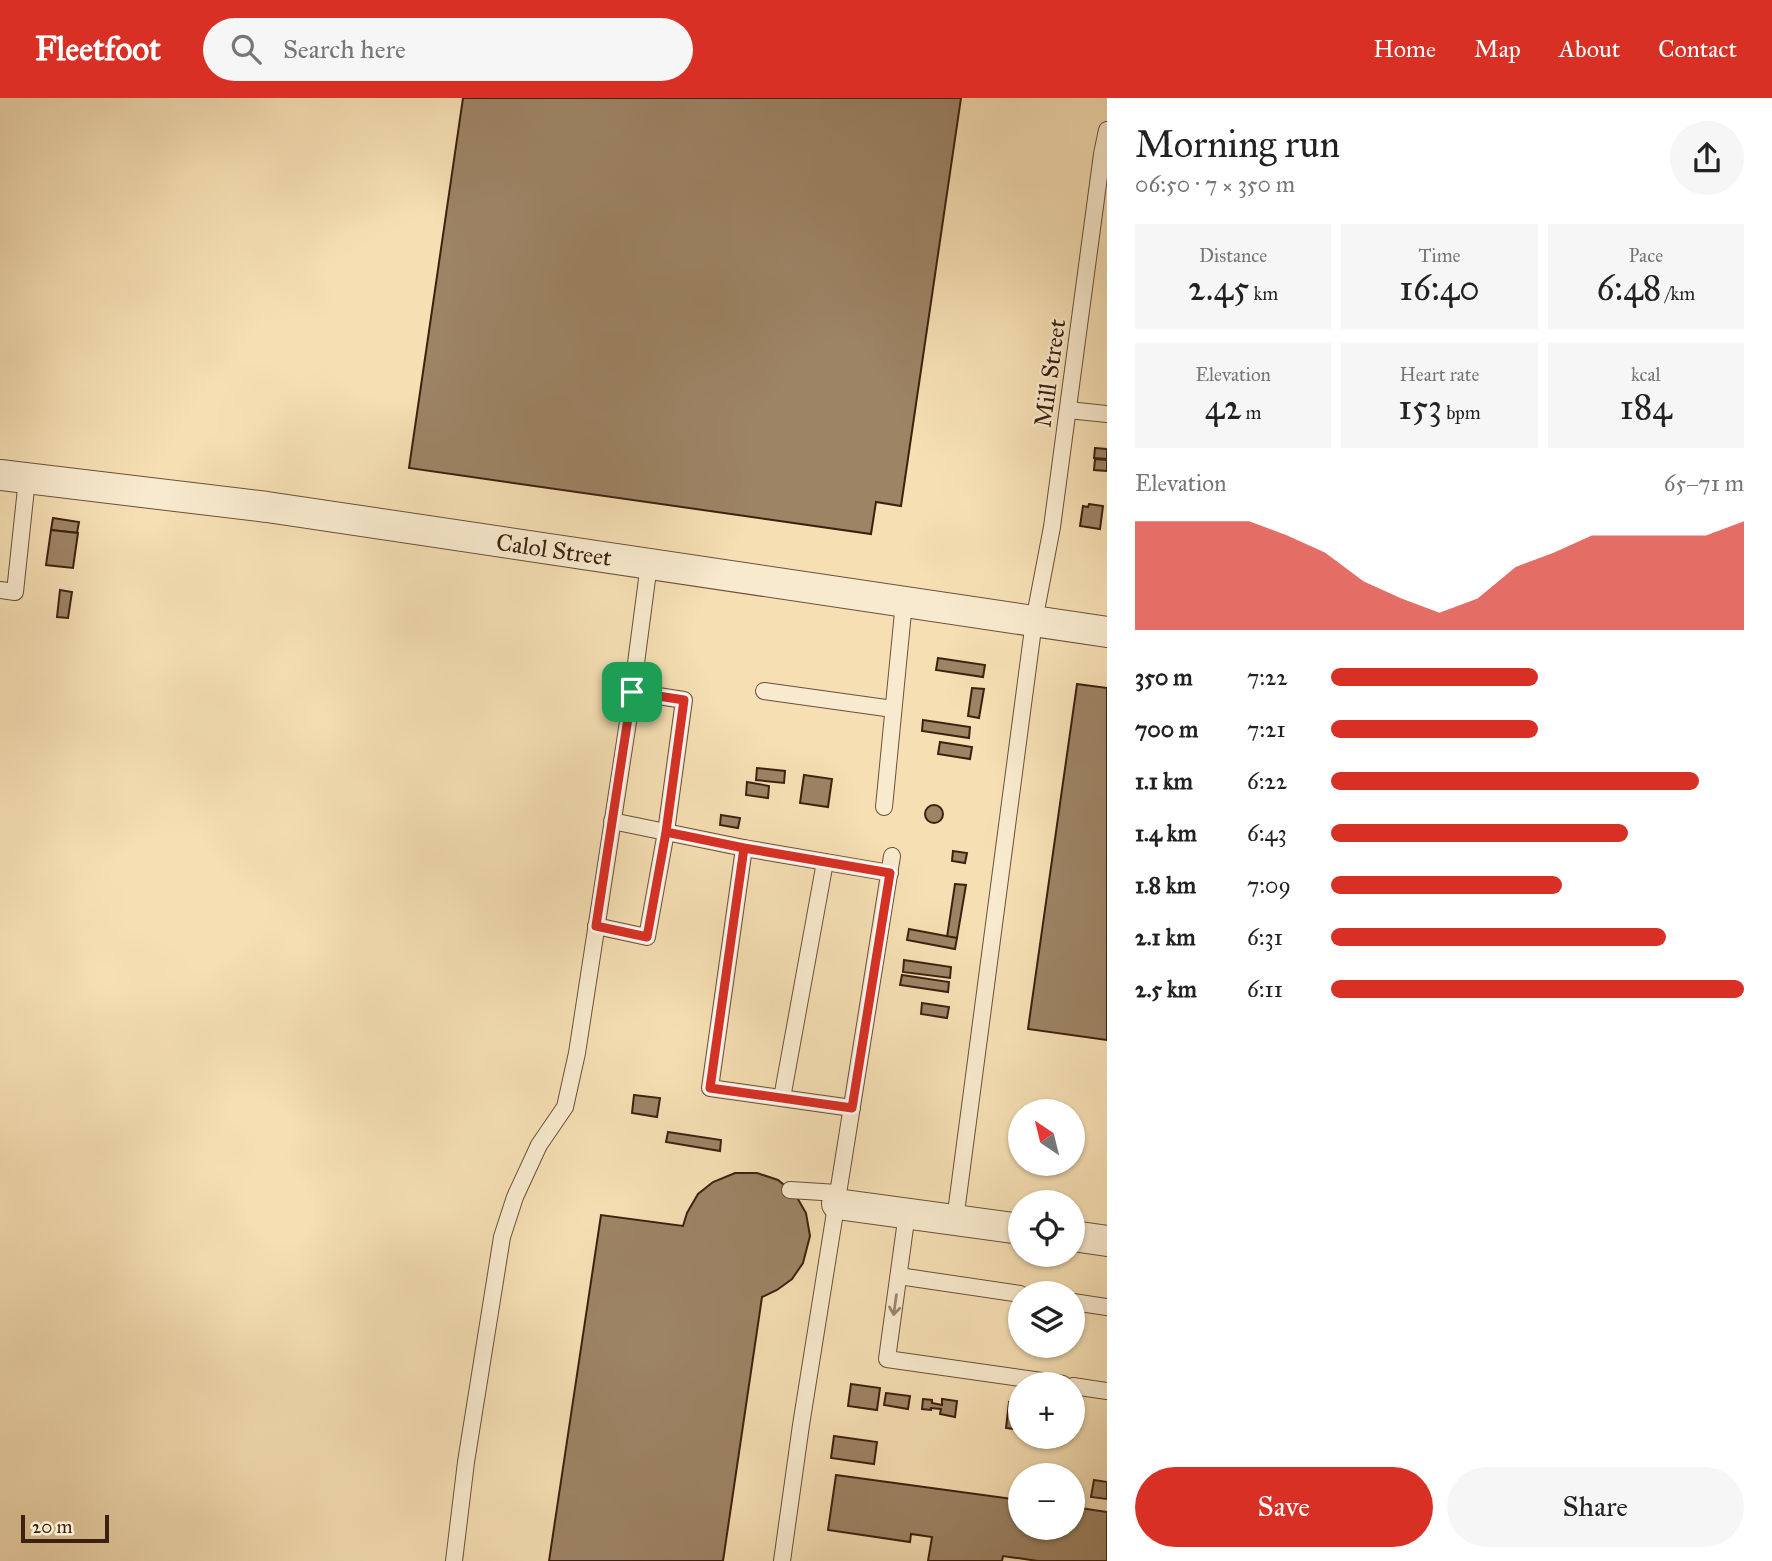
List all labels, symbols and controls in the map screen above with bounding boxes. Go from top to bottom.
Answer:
search box [203,18,693,81]
text: Fleetfoot [35,29,161,69]
icon: search [227,30,265,68]
text: Search here [283,33,406,65]
text: Home [1373,34,1436,64]
text: Map [1474,34,1521,64]
text: About [1559,34,1620,64]
text: Contact [1658,34,1737,64]
text: Morning run [1135,121,1340,167]
button: share [1670,121,1744,195]
text: 06:50 · 7 × 350 m [1135,170,1295,198]
text: Distance [1199,244,1267,267]
text: Time [1418,244,1461,267]
text: Pace [1629,244,1663,267]
text: 2.45 [1188,267,1249,310]
text: 16:40 [1399,267,1480,310]
text: 6:48 [1596,267,1661,310]
text: km [1249,282,1278,305]
text: /km [1661,282,1695,305]
street label: Mill Street [1028,316,1073,429]
text: Elevation [1195,363,1271,386]
text: Heart rate [1400,363,1479,386]
text: kcal [1631,363,1661,386]
text: 42 [1205,386,1242,429]
text: 153 [1398,386,1442,429]
text: 184 [1620,386,1672,429]
text: m [1242,401,1262,424]
text: bpm [1442,401,1481,424]
text: Elevation [1135,469,1226,497]
text: 65–71 m [1664,469,1744,497]
street label: Calol Street [494,527,614,573]
pin [602,662,662,722]
text: 350 m [1135,663,1193,691]
text: 7:22 [1247,663,1288,691]
icon: arrive [613,673,651,711]
text: 700 m [1135,715,1198,743]
text: 7:21 [1247,715,1286,743]
text: 1.1 km [1135,767,1193,795]
text: 6:22 [1247,767,1287,795]
text: 1.4 km [1135,819,1197,847]
text: 6:43 [1247,819,1287,847]
text: 1.8 km [1135,871,1196,899]
text: 7:09 [1247,871,1291,899]
text: 2.1 km [1135,923,1196,951]
text: 6:31 [1247,923,1283,951]
text: 2.5 km [1135,975,1197,1003]
text: 6:11 [1247,975,1283,1003]
north arrow [1008,1099,1085,1176]
map controls [1008,1099,1085,1540]
button: locate [1008,1190,1085,1267]
button: layers [1008,1281,1085,1358]
one-way arrow [888,1294,901,1316]
button: + [1008,1372,1085,1449]
button: − [1008,1463,1085,1540]
button: Save [1135,1467,1433,1547]
button: Share [1447,1467,1744,1547]
scale bar [21,1512,108,1544]
text: 20 m [32,1515,73,1538]

